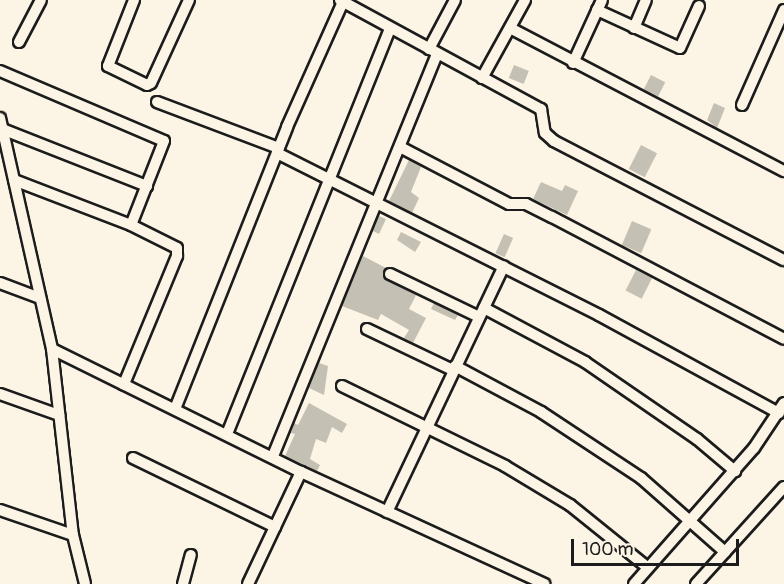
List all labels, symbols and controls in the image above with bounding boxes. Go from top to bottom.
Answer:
scale bar [574,527,742,565]
text: 100 m [582,538,634,561]

